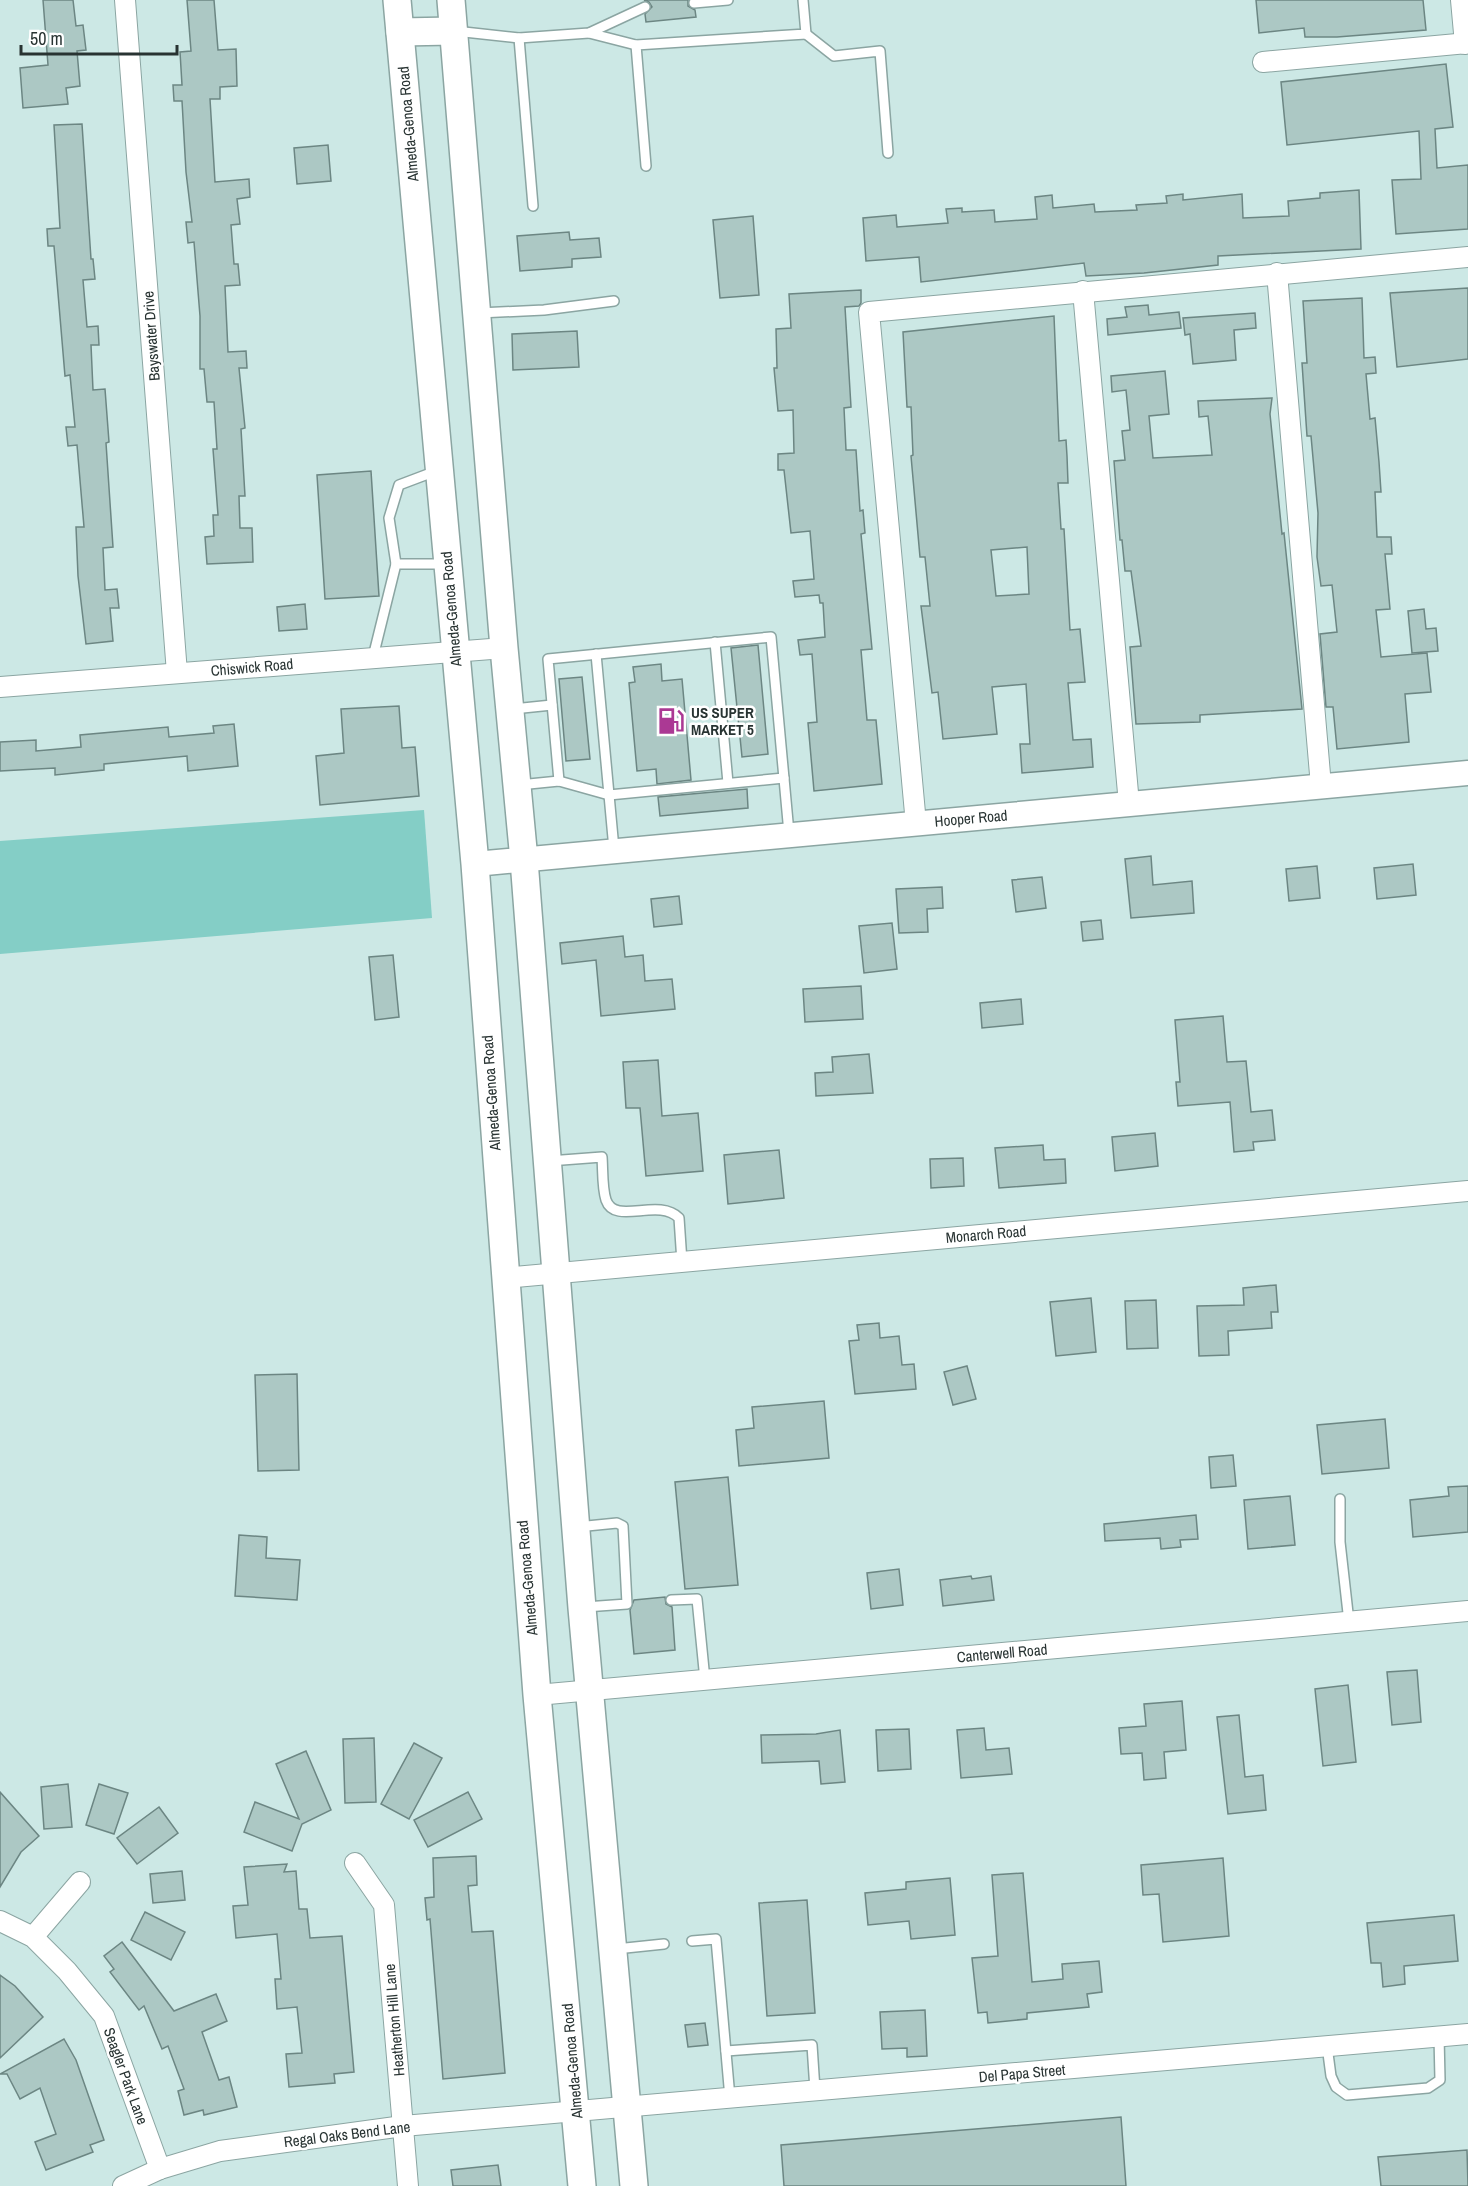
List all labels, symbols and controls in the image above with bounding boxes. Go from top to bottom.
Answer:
scale bar [21,18,177,56]
text: 50 m [30,26,63,51]
street label: Almeda-Genoa Road [393,66,424,183]
street label: Bayswater Drive [137,290,165,382]
street label: Almeda-Genoa Road [436,551,467,668]
street label: Chiswick Road [210,653,294,681]
place label: US SUPER MARKET 5 [691,702,754,740]
fuel station icon: US SUPER MARKET 5 [656,706,686,736]
street label: Hooper Road [934,804,1008,832]
street label: Almeda-Genoa Road [476,1035,506,1152]
street label: Monarch Road [945,1220,1027,1248]
street label: Almeda-Genoa Road [512,1520,543,1637]
street label: Canterwell Road [956,1639,1048,1667]
street label: Heatherton Hill Lane [379,1963,409,2077]
street label: Almeda-Genoa Road [557,2003,588,2120]
street label: Seagler Park Lane [99,2025,153,2128]
street label: Del Papa Street [978,2059,1067,2087]
street label: Regal Oaks Bend Lane [283,2116,412,2152]

